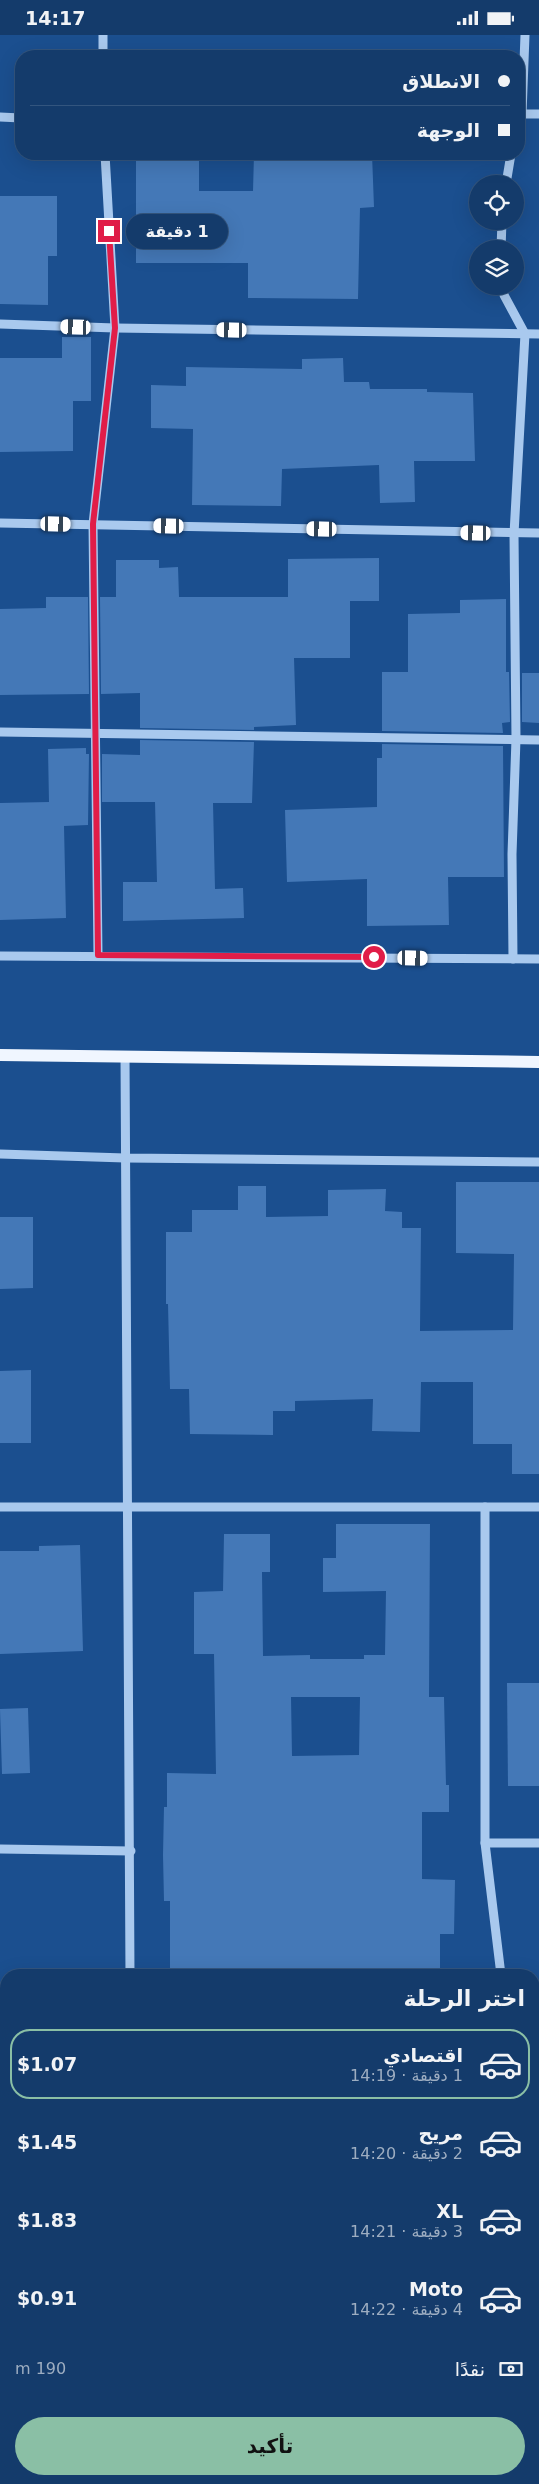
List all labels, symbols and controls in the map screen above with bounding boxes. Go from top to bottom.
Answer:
text: 14:17 [25,7,85,29]
text: الانطلاق [402,70,480,92]
text: الوجهة [417,119,480,141]
map controls [469,175,524,295]
button: locate [469,175,524,230]
callout: 1 دقيقة [126,213,229,249]
route end [98,220,120,242]
text: 1 دقيقة [145,222,209,241]
button: layers [469,240,524,295]
car [60,319,91,335]
car [216,322,247,338]
car [40,516,71,532]
car [153,518,184,534]
car [306,521,337,537]
car [460,525,491,541]
route start [363,946,385,968]
car [397,950,428,966]
text: اختر الرحلة [404,1986,525,2011]
icon: car [478,2042,523,2087]
text: اقتصادي [383,2044,463,2066]
text: $1.07 [17,2053,77,2075]
text: 1 دقيقة · 14:19 [350,2066,463,2085]
icon: car [478,2120,523,2165]
text: مريح [419,2122,463,2144]
text: $1.45 [17,2131,77,2153]
text: 2 دقيقة · 14:20 [350,2144,463,2163]
icon: car [478,2198,523,2243]
text: XL [436,2200,463,2222]
text: $1.83 [17,2209,77,2231]
text: 3 دقيقة · 14:21 [350,2222,463,2241]
icon: car [478,2276,523,2321]
text: Moto [409,2278,463,2300]
text: $0.91 [17,2287,77,2309]
text: 4 دقيقة · 14:22 [350,2300,463,2319]
icon: cash [497,2355,525,2383]
text: نقدًا [455,2358,485,2380]
text: 190 m [15,2359,66,2378]
button: تأكيد [15,2417,525,2475]

